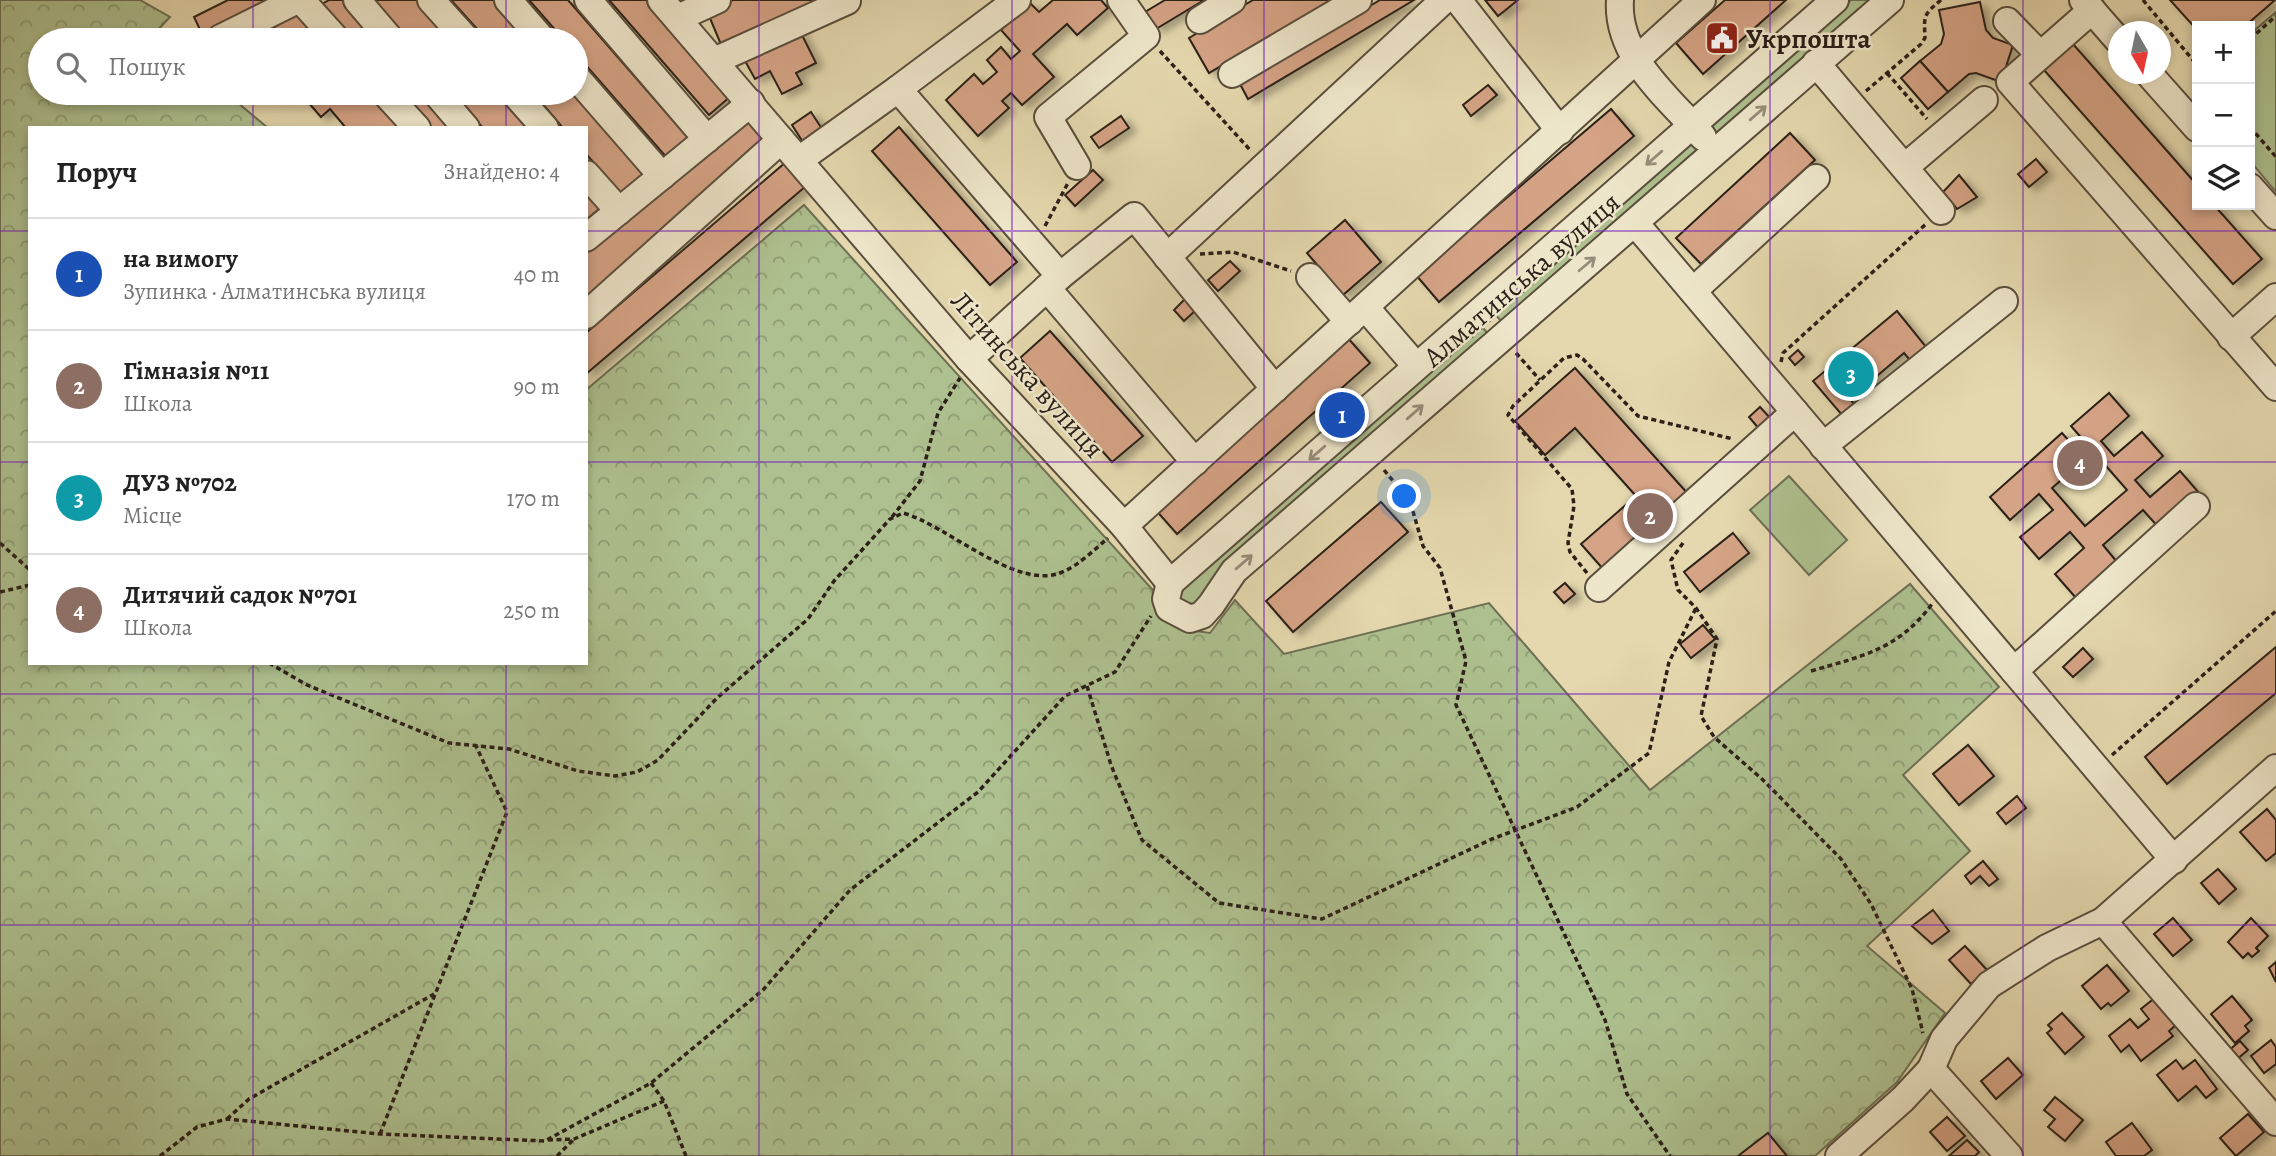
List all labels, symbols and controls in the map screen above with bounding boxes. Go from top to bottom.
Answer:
public building icon: Укрпошта [1703,19,1741,57]
place label: Укрпошта [1746,20,1872,58]
north arrow [2108,21,2171,84]
map controls [2192,21,2255,210]
button: + [2192,21,2255,84]
search box [28,28,588,105]
icon: search [52,48,90,86]
text: Пошук [108,49,186,84]
button: − [2192,84,2255,147]
one-way arrow [1749,105,1767,121]
button: layers [2192,147,2255,210]
one-way arrow [1645,150,1663,166]
text: Поруч [56,152,137,192]
text: Знайдено: 4 [443,156,560,187]
street label: Алматинська вулиця [1414,184,1628,377]
text: на вимогу [123,241,238,276]
one-way arrow [1578,256,1596,271]
text: 1 [75,259,83,290]
text: 40 m [514,259,560,290]
text: Зупинка · Алматинська вулиця [123,276,426,307]
street label: Літинська вулиця [942,283,1113,467]
pin: 3 [1828,348,1874,400]
text: Гімназія №11 [123,353,269,388]
text: 2 [73,371,85,402]
text: 90 m [514,371,560,402]
text: Школа [123,388,192,419]
pin: 1 [1319,389,1365,441]
one-way arrow [1406,404,1424,420]
pin: 4 [2057,437,2103,489]
one-way arrow [1309,445,1327,461]
text: ДУЗ №702 [123,465,237,500]
your location [1387,479,1421,513]
text: 3 [74,483,84,514]
text: 170 m [507,483,560,514]
pin: 2 [1627,490,1673,542]
text: Місце [123,500,182,531]
one-way arrow [1235,554,1253,570]
text: Дитячий садок №701 [123,577,357,612]
text: 4 [74,595,84,626]
text: 250 m [503,595,560,626]
text: Школа [123,612,192,643]

